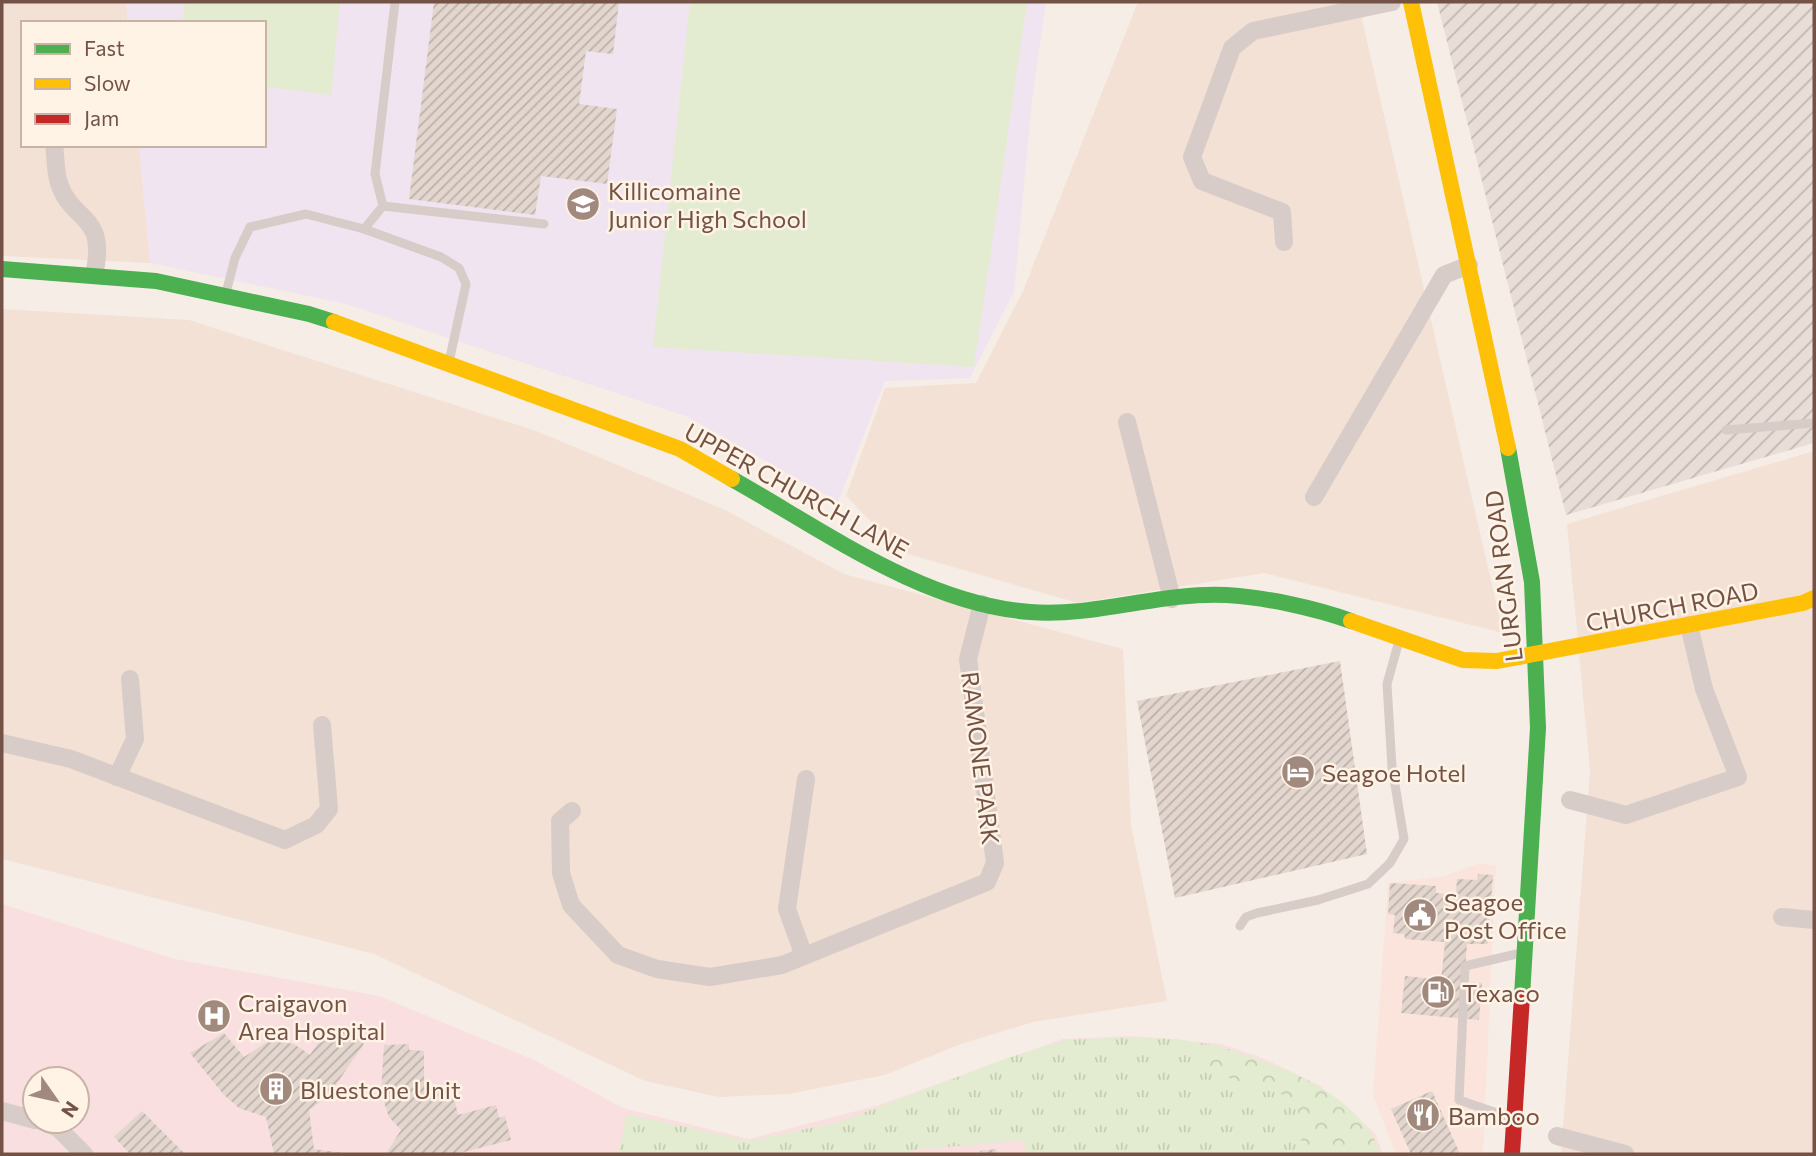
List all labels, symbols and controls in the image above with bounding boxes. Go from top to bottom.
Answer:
legend [21,21,266,147]
text: Fast [84,35,125,60]
text: Slow [84,70,131,95]
text: Jam [84,105,119,130]
place label: Killicomaine Junior High School [608,176,807,233]
school or university icon: Killicomaine Junior High School [564,185,602,223]
street label: UPPER CHURCH LANE [680,416,914,564]
street label: LURGAN ROAD [1478,489,1528,663]
street label: CHURCH ROAD [1583,575,1761,637]
street label: RAMONE PARK [956,670,1006,846]
hotel icon: Seagoe Hotel [1279,753,1317,791]
place label: Seagoe Hotel [1322,758,1466,787]
place label: Seagoe Post Office [1444,887,1567,944]
public building icon: Seagoe Post Office [1401,896,1439,934]
fuel station icon: Texaco [1419,973,1457,1011]
place label: Texaco [1462,978,1540,1007]
place label: Craigavon Area Hospital [238,988,385,1045]
hospital icon: Craigavon Area Hospital [195,997,233,1035]
north arrow [21,1065,91,1135]
building icon: Bluestone Unit [257,1070,295,1108]
place label: Bluestone Unit [300,1075,461,1104]
restaurant icon: Bamboo [1404,1096,1442,1134]
text: N [57,1097,84,1122]
place label: Bamboo [1448,1101,1540,1130]

